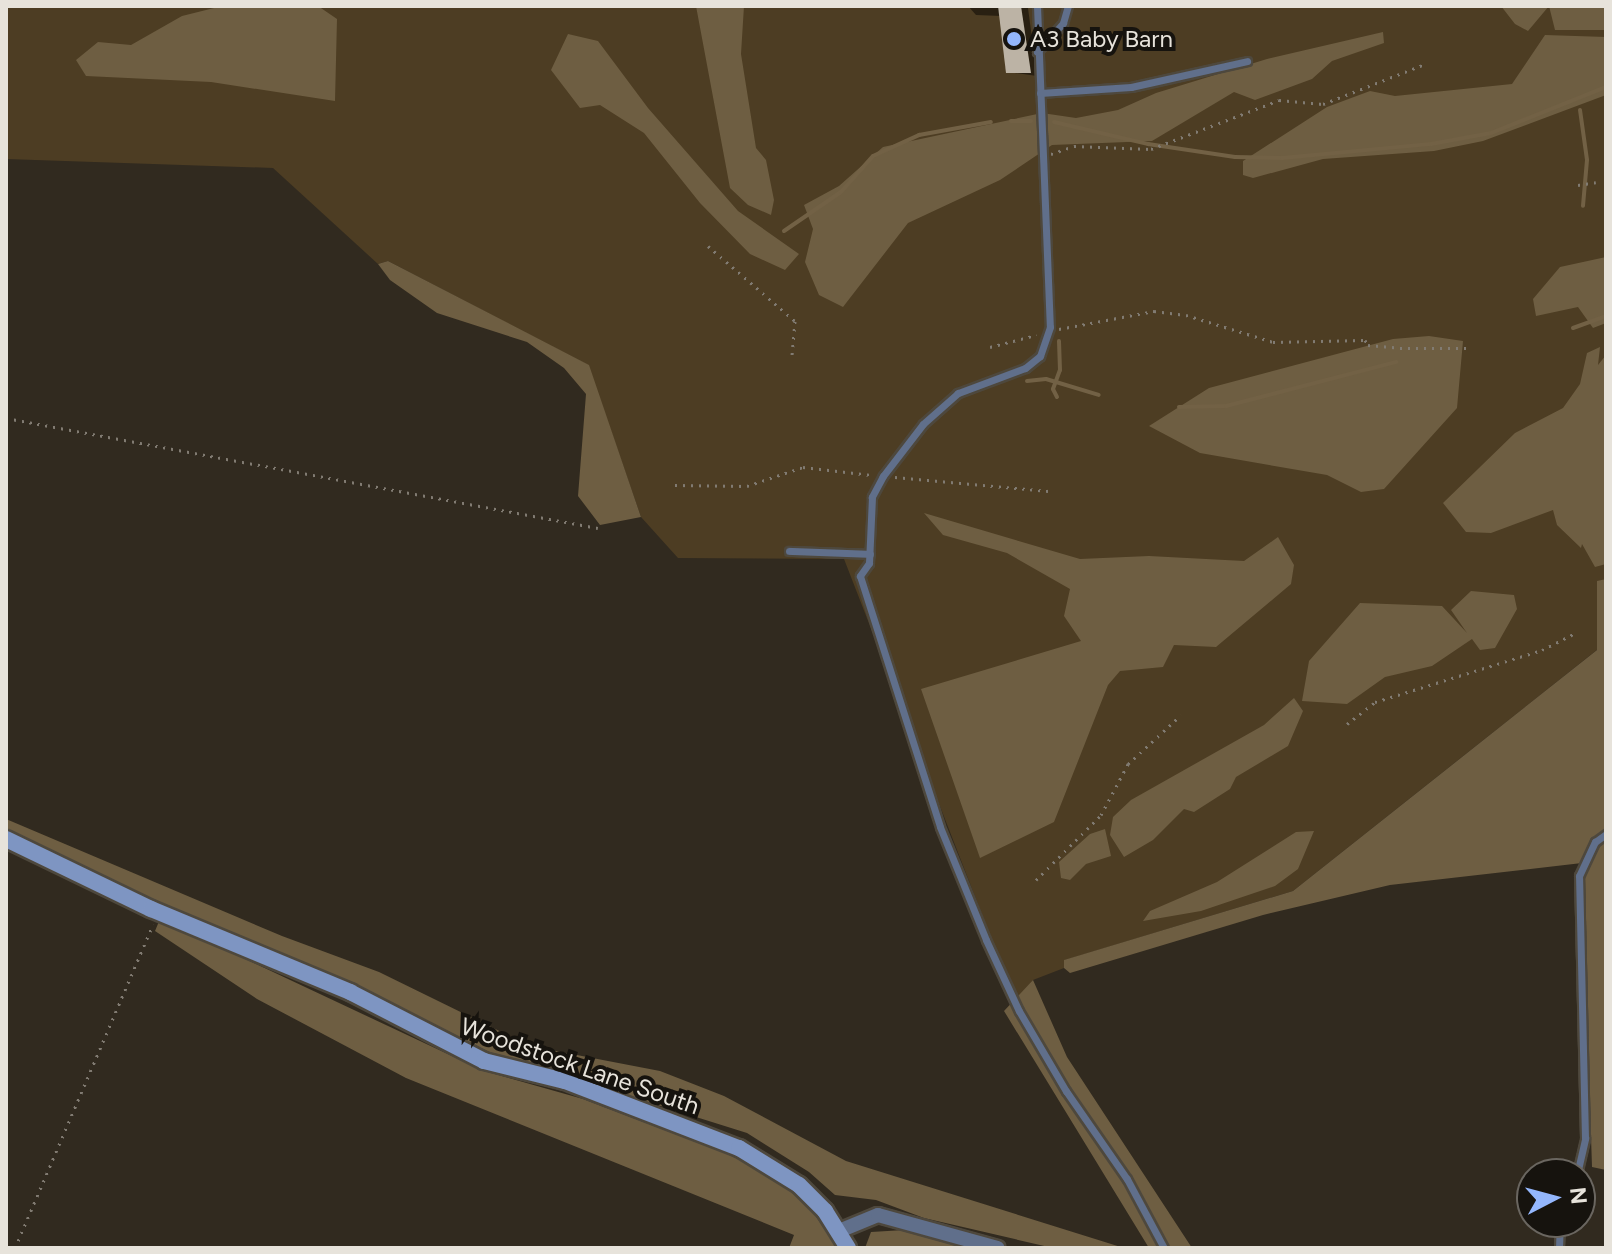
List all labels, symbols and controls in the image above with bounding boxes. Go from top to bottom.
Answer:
place label: A3 Baby Barn [1030,25,1173,53]
marker: A3 Baby Barn [1005,30,1023,48]
street label: Woodstock Lane South [457,1012,703,1120]
north arrow [1516,1158,1596,1238]
text: N [1564,1186,1593,1206]

